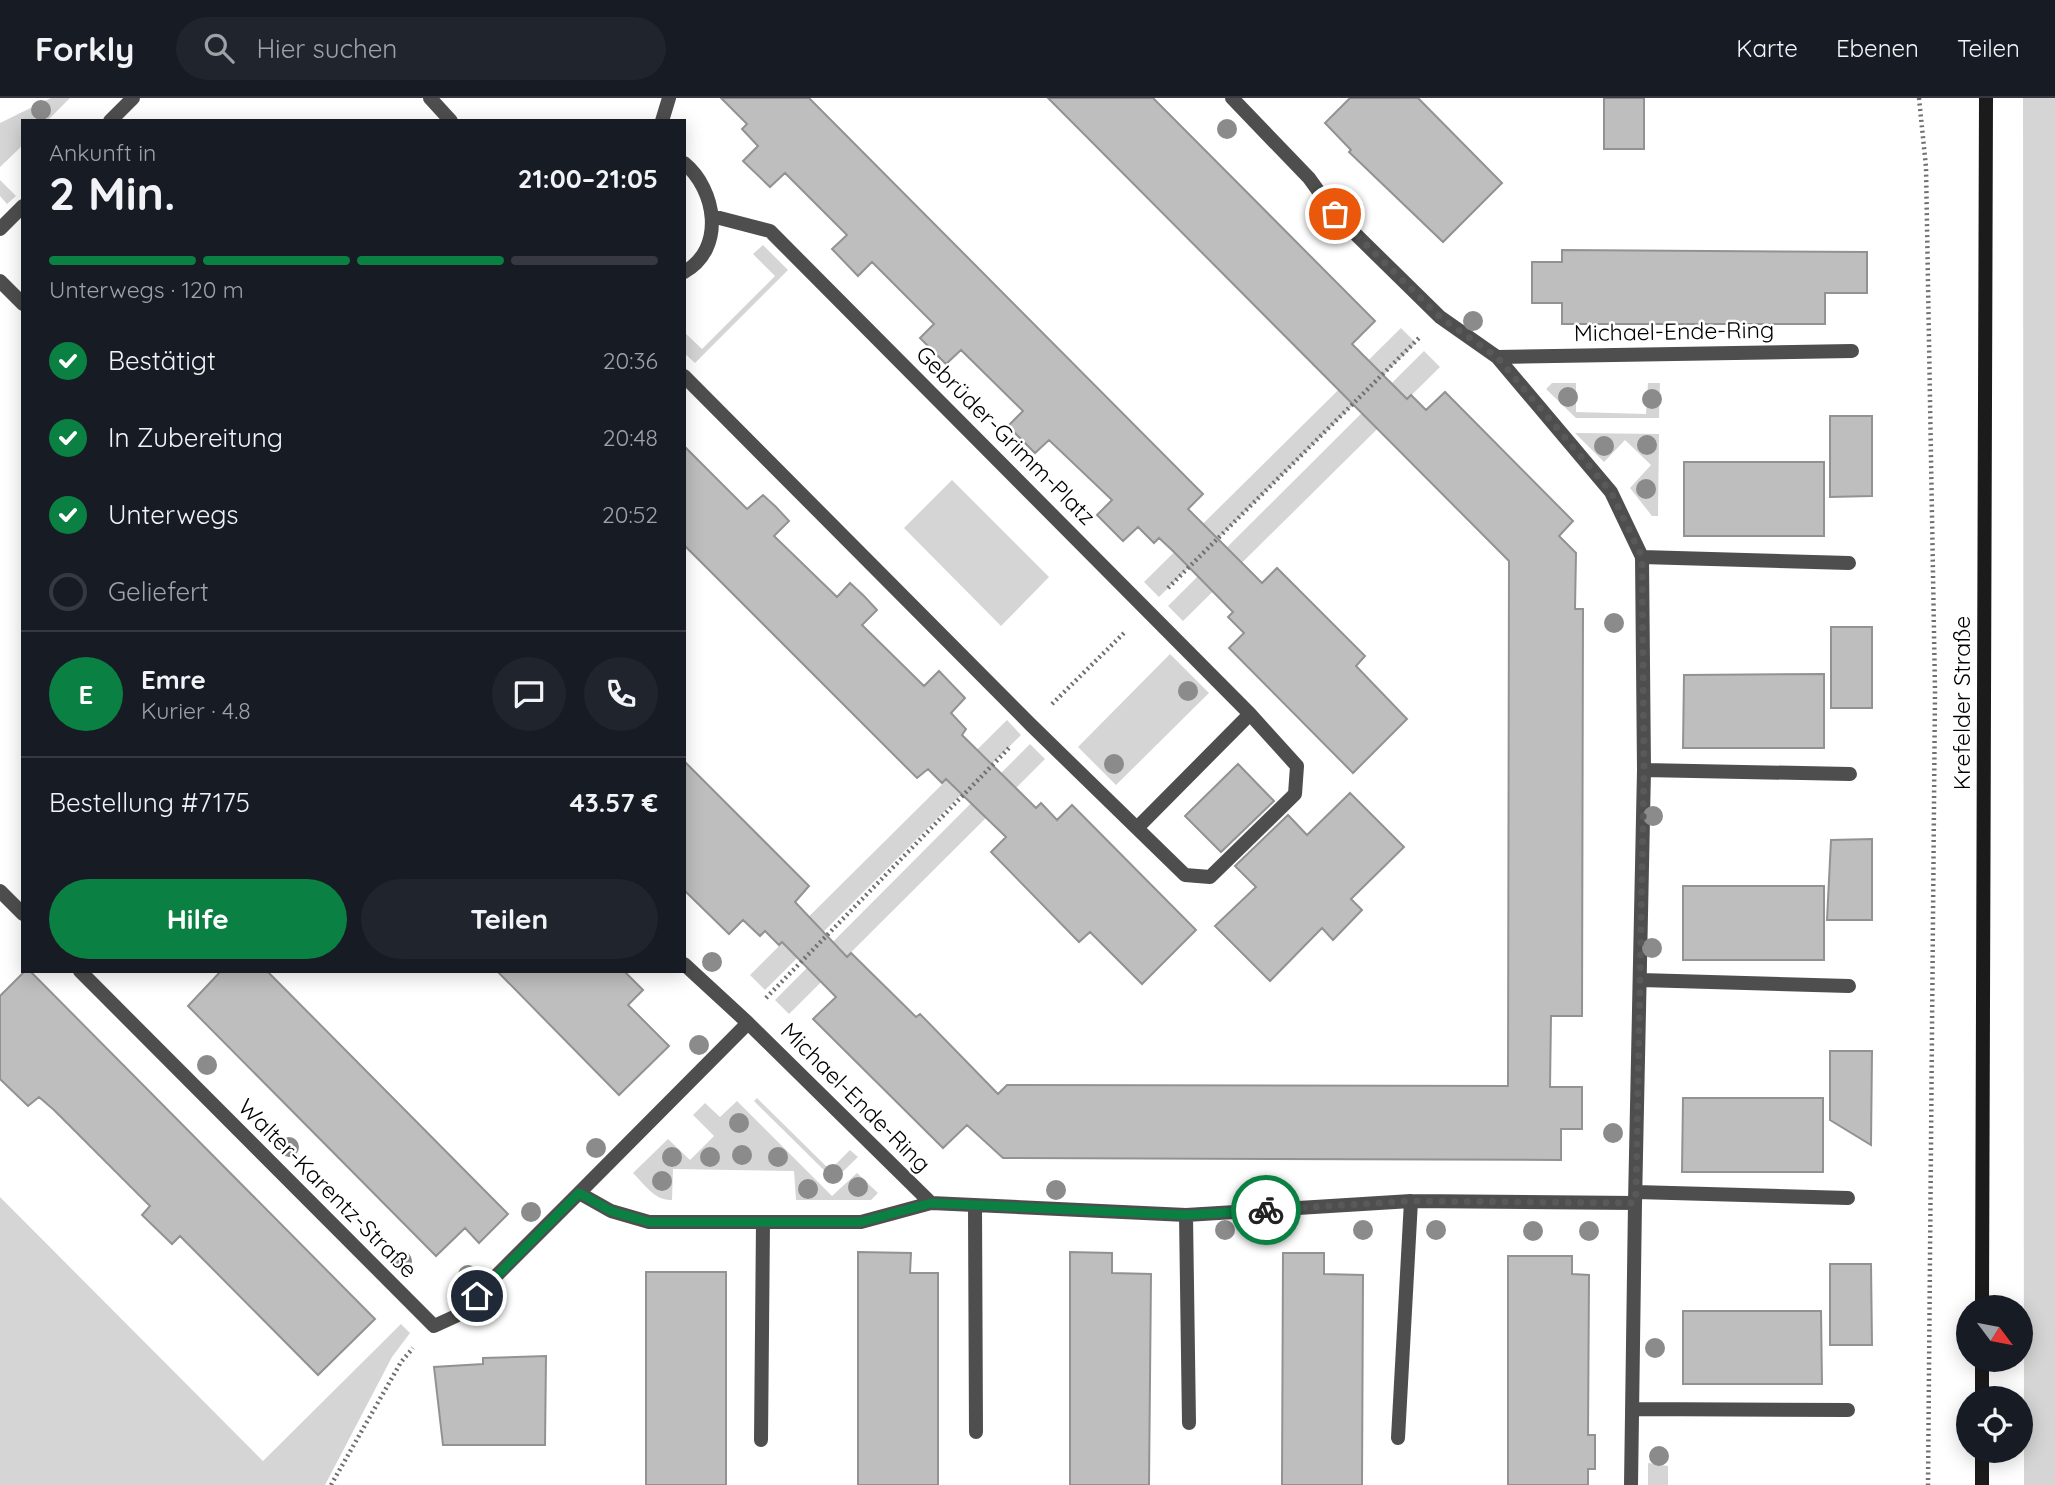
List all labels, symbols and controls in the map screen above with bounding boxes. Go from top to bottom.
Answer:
search box [176,17,666,80]
text: Forkly [35,28,134,69]
icon: search [200,29,238,67]
text: Hier suchen [256,32,397,65]
text: Karte [1736,33,1798,63]
text: Ebenen [1836,33,1919,63]
text: Teilen [1957,33,2020,63]
text: Ankunft in [49,138,156,167]
text: 21:00–21:05 [518,162,658,195]
text: 2 Min. [49,164,175,222]
pin [1305,184,1365,244]
icon: bag [1316,195,1354,233]
text: Unterwegs · 120 m [49,275,244,304]
street label: Michael-Ende-Ring [1574,315,1774,347]
street label: Gebrüder-Grimm-Platz [910,339,1102,531]
icon: check [49,342,87,380]
text: Bestätigt [108,344,216,377]
text: 20:36 [603,346,658,375]
icon: check [49,419,87,457]
text: In Zubereitung [108,421,283,454]
text: 20:48 [603,423,658,452]
icon: check [49,496,87,534]
text: Unterwegs [108,498,239,531]
text: 20:52 [602,500,658,529]
text: Geliefert [108,575,209,608]
street label: Krefelder Straße [1947,616,1976,790]
button: chat [492,657,566,731]
button: phone [584,657,658,731]
text: Emre [141,663,206,696]
text: E [79,678,93,711]
text: Kurier · 4.8 [141,696,251,725]
text: Bestellung #7175 [49,786,250,819]
text: 43.57 € [569,786,658,819]
button: Hilfe [49,879,347,959]
button: Teilen [361,879,658,959]
street label: Michael-Ende-Ring [775,1016,937,1178]
street label: Walter-Karentz-Straße [232,1092,424,1284]
courier [1231,1175,1301,1245]
icon: bike [1247,1191,1285,1229]
pin [447,1266,507,1326]
icon: home [458,1277,496,1315]
north arrow [1956,1295,2034,1372]
map controls [1956,1295,2033,1463]
button: locate [1956,1386,2033,1463]

